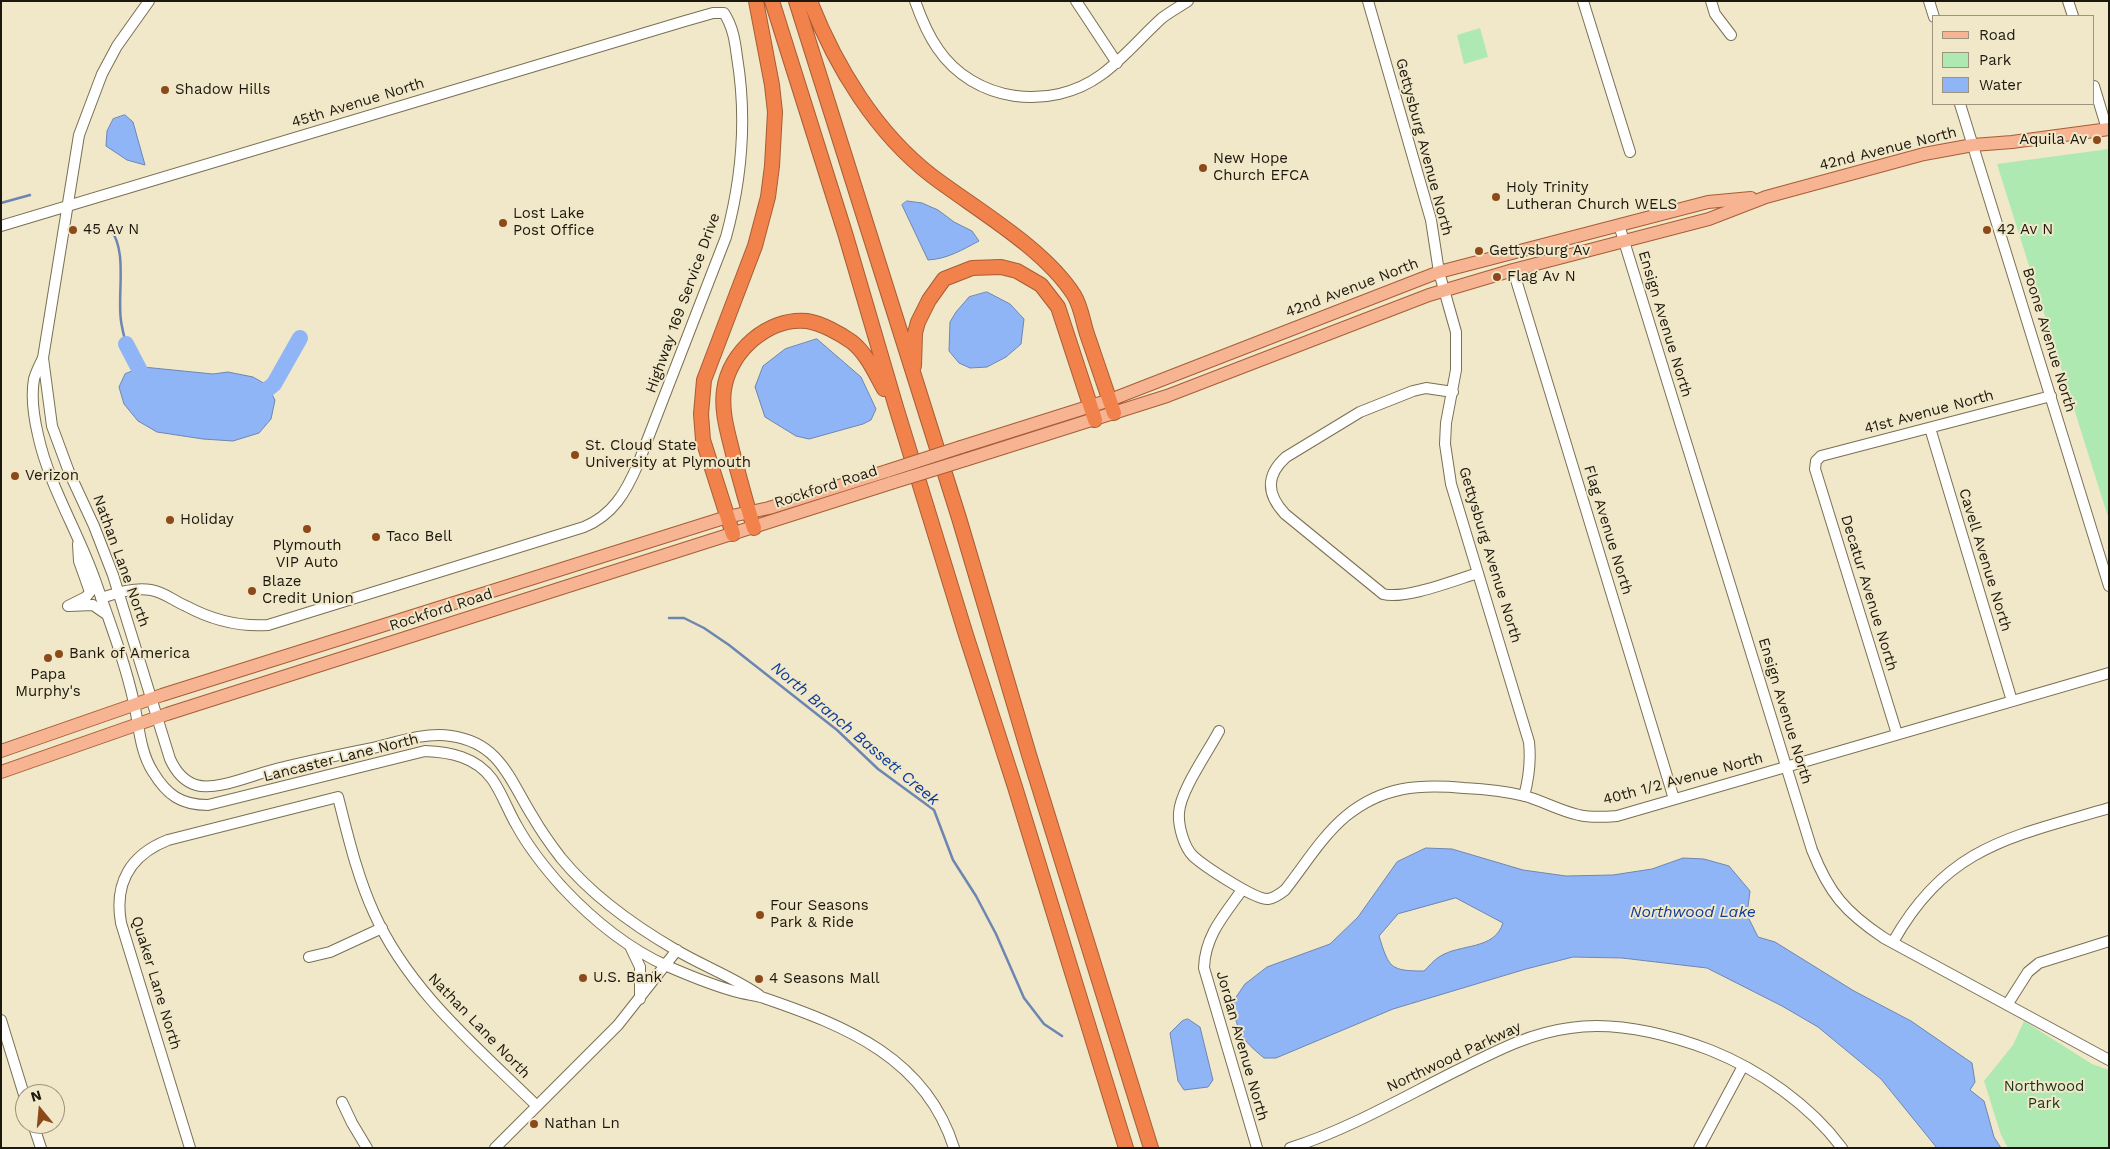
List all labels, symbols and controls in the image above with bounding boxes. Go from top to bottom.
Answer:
legend [1932,15,2095,105]
text: Road [1979,26,2016,44]
text: Park [1979,51,2011,69]
street label: Gettysburg Avenue North [1392,56,1456,238]
street label: 45th Avenue North [289,74,427,132]
text: Water [1979,76,2022,94]
place label: Shadow Hills [175,81,270,99]
marker: Shadow Hills [159,84,171,96]
street label: 42nd Avenue North [1817,123,1959,175]
place label: Aquila Av [2019,131,2087,149]
marker: Aquila Av [2091,134,2103,146]
place label: New Hope Church EFCA [1213,150,1309,185]
marker: New Hope Church EFCA [1197,162,1209,174]
place label: Holy Trinity Lutheran Church WELS [1506,179,1677,214]
marker: Holy Trinity Lutheran Church WELS [1490,191,1502,203]
place label: Lost Lake Post Office [513,205,594,240]
street label: Highway 169 Service Drive [642,210,724,396]
marker: Lost Lake Post Office [497,217,509,229]
place label: 45 Av N [83,221,139,239]
place label: 42 Av N [1997,221,2053,239]
marker: 45 Av N [67,224,79,236]
marker: 42 Av N [1981,224,1993,236]
place label: Gettysburg Av [1489,242,1590,260]
marker: Gettysburg Av [1473,245,1485,257]
street label: Ensign Avenue North [1634,248,1696,400]
street label: 42nd Avenue North [1283,254,1421,322]
street label: Boone Avenue North [2018,266,2080,414]
place label: Flag Av N [1507,268,1576,286]
marker: Flag Av N [1491,271,1503,283]
street label: 41st Avenue North [1862,386,1996,438]
place label: St. Cloud State University at Plymouth [585,437,751,472]
marker: St. Cloud State University at Plymouth [569,449,581,461]
street label: Rockford Road [772,462,880,512]
street label: Flag Avenue North [1580,463,1636,597]
street label: Gettysburg Avenue North [1455,465,1525,645]
place label: Verizon [25,467,79,485]
marker: Verizon [9,470,21,482]
street label: Cavell Avenue North [1955,486,2015,634]
street label: Nathan Lane North [89,493,153,629]
place label: Holiday [180,511,234,529]
street label: Decatur Avenue North [1837,513,1901,673]
marker: Holiday [164,514,176,526]
marker: Plymouth VIP Auto [301,523,313,535]
place label: Taco Bell [386,528,452,546]
marker: Taco Bell [370,531,382,543]
place label: Plymouth VIP Auto [272,537,342,572]
place label: Blaze Credit Union [262,573,354,608]
marker: Blaze Credit Union [246,585,258,597]
street label: Rockford Road [387,585,495,635]
street label: Ensign Avenue North [1754,635,1816,787]
place label: Bank of America [69,645,190,663]
marker: Bank of America [53,648,65,660]
marker: Papa Murphy's [42,652,54,664]
water label: North Branch Bassett Creek [767,658,943,810]
place label: Papa Murphy's [15,666,81,701]
street label: Lancaster Lane North [262,730,420,786]
street label: 40th 1/2 Avenue North [1601,749,1765,809]
place label: Four Seasons Park & Ride [770,897,869,932]
water label: Northwood Lake [1630,902,1756,922]
marker: Four Seasons Park & Ride [754,909,766,921]
street label: Quaker Lane North [127,914,185,1052]
place label: U.S. Bank [593,969,662,987]
street label: Jordan Avenue North [1212,969,1272,1123]
street label: Nathan Lane North [424,970,534,1082]
place label: 4 Seasons Mall [769,970,880,988]
marker: U.S. Bank [577,972,589,984]
marker: 4 Seasons Mall [753,973,765,985]
street label: Northwood Parkway [1384,1018,1524,1096]
park label: Northwood Park [2004,1078,2084,1113]
north arrow [15,1084,65,1134]
text: N [29,1086,43,1105]
place label: Nathan Ln [544,1115,620,1133]
marker: Nathan Ln [528,1118,540,1130]

